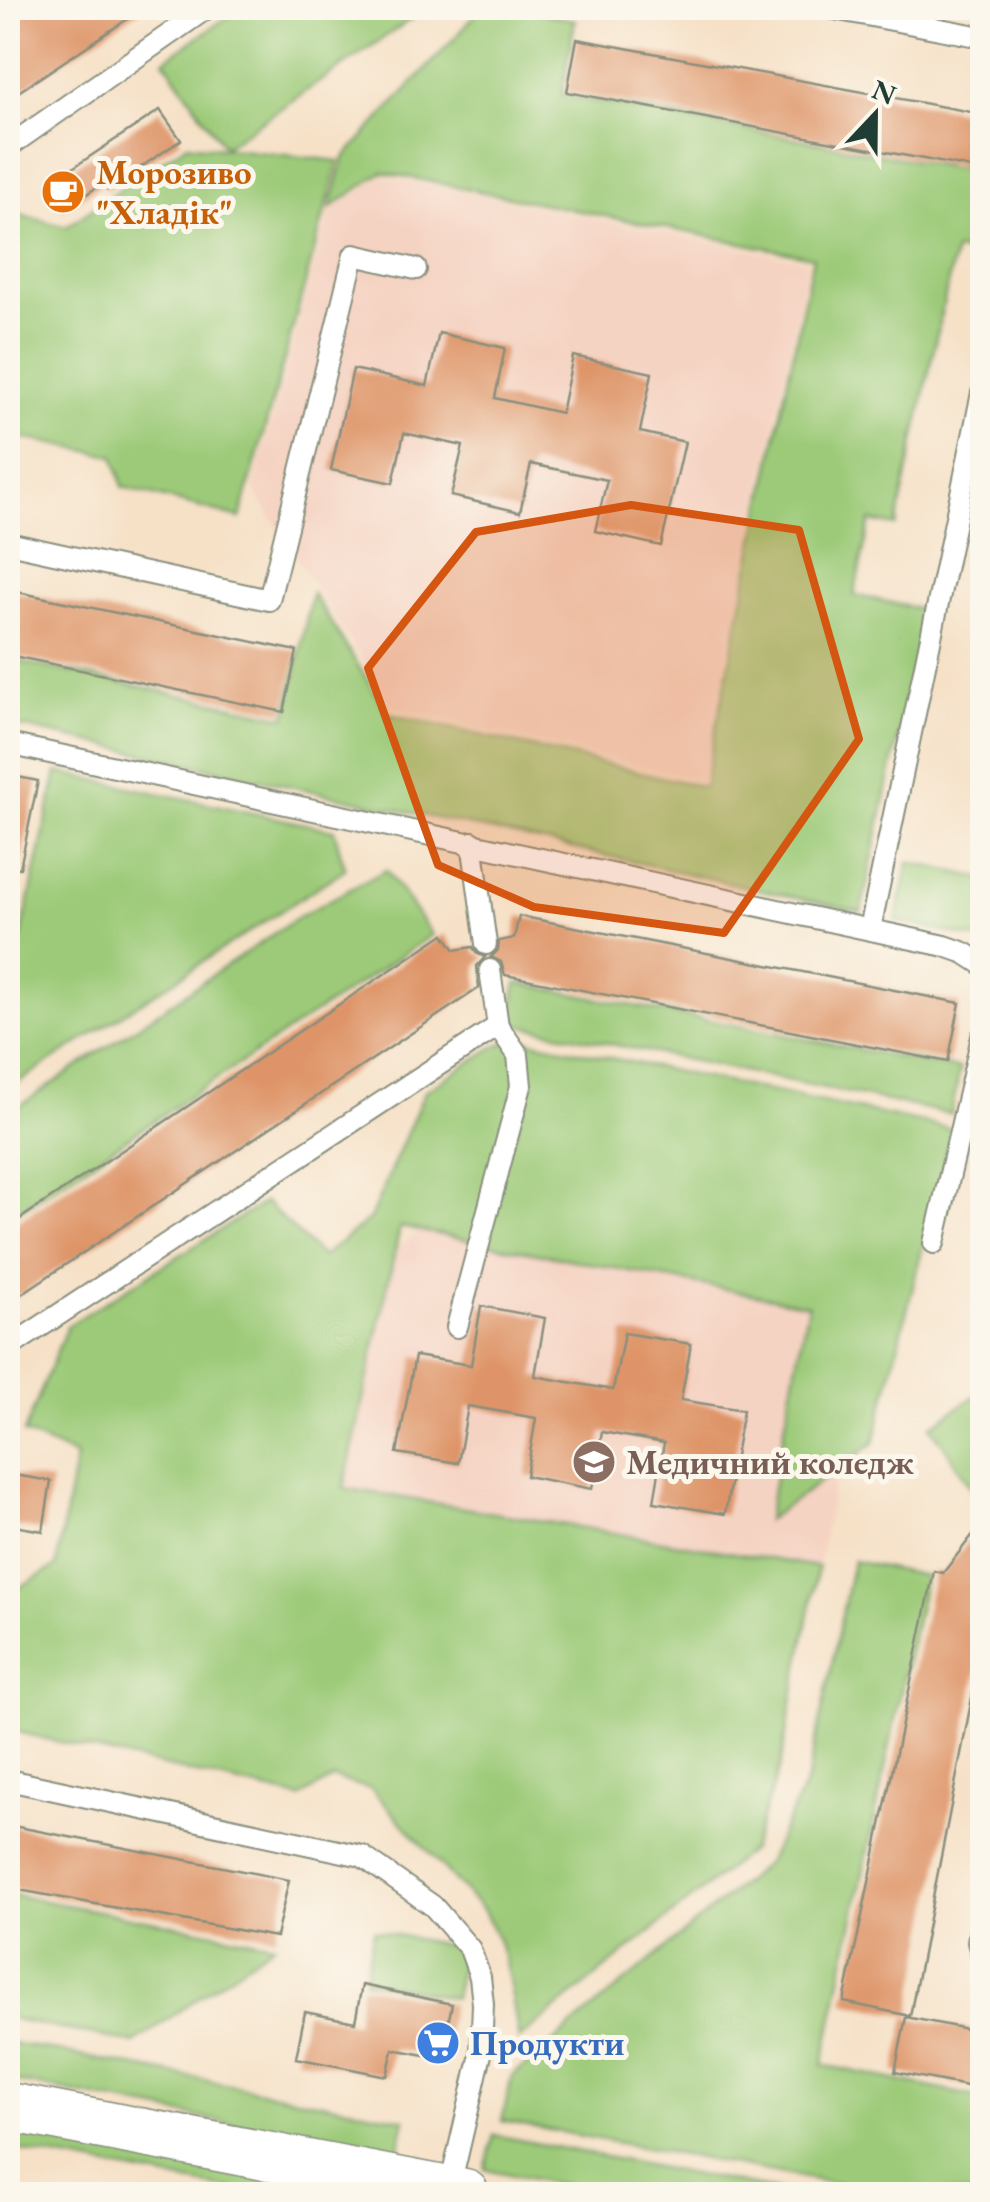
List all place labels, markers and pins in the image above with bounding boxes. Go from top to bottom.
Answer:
place label: Морозиво "Хладік" [96,149,252,234]
cafe icon: Морозиво "Хладік" [40,169,86,215]
school or university icon: Медичний коледж [571,1439,617,1485]
place label: Медичний коледж [626,1439,914,1484]
supermarket icon: Продукти [415,2020,461,2066]
place label: Продукти [470,2020,625,2065]

